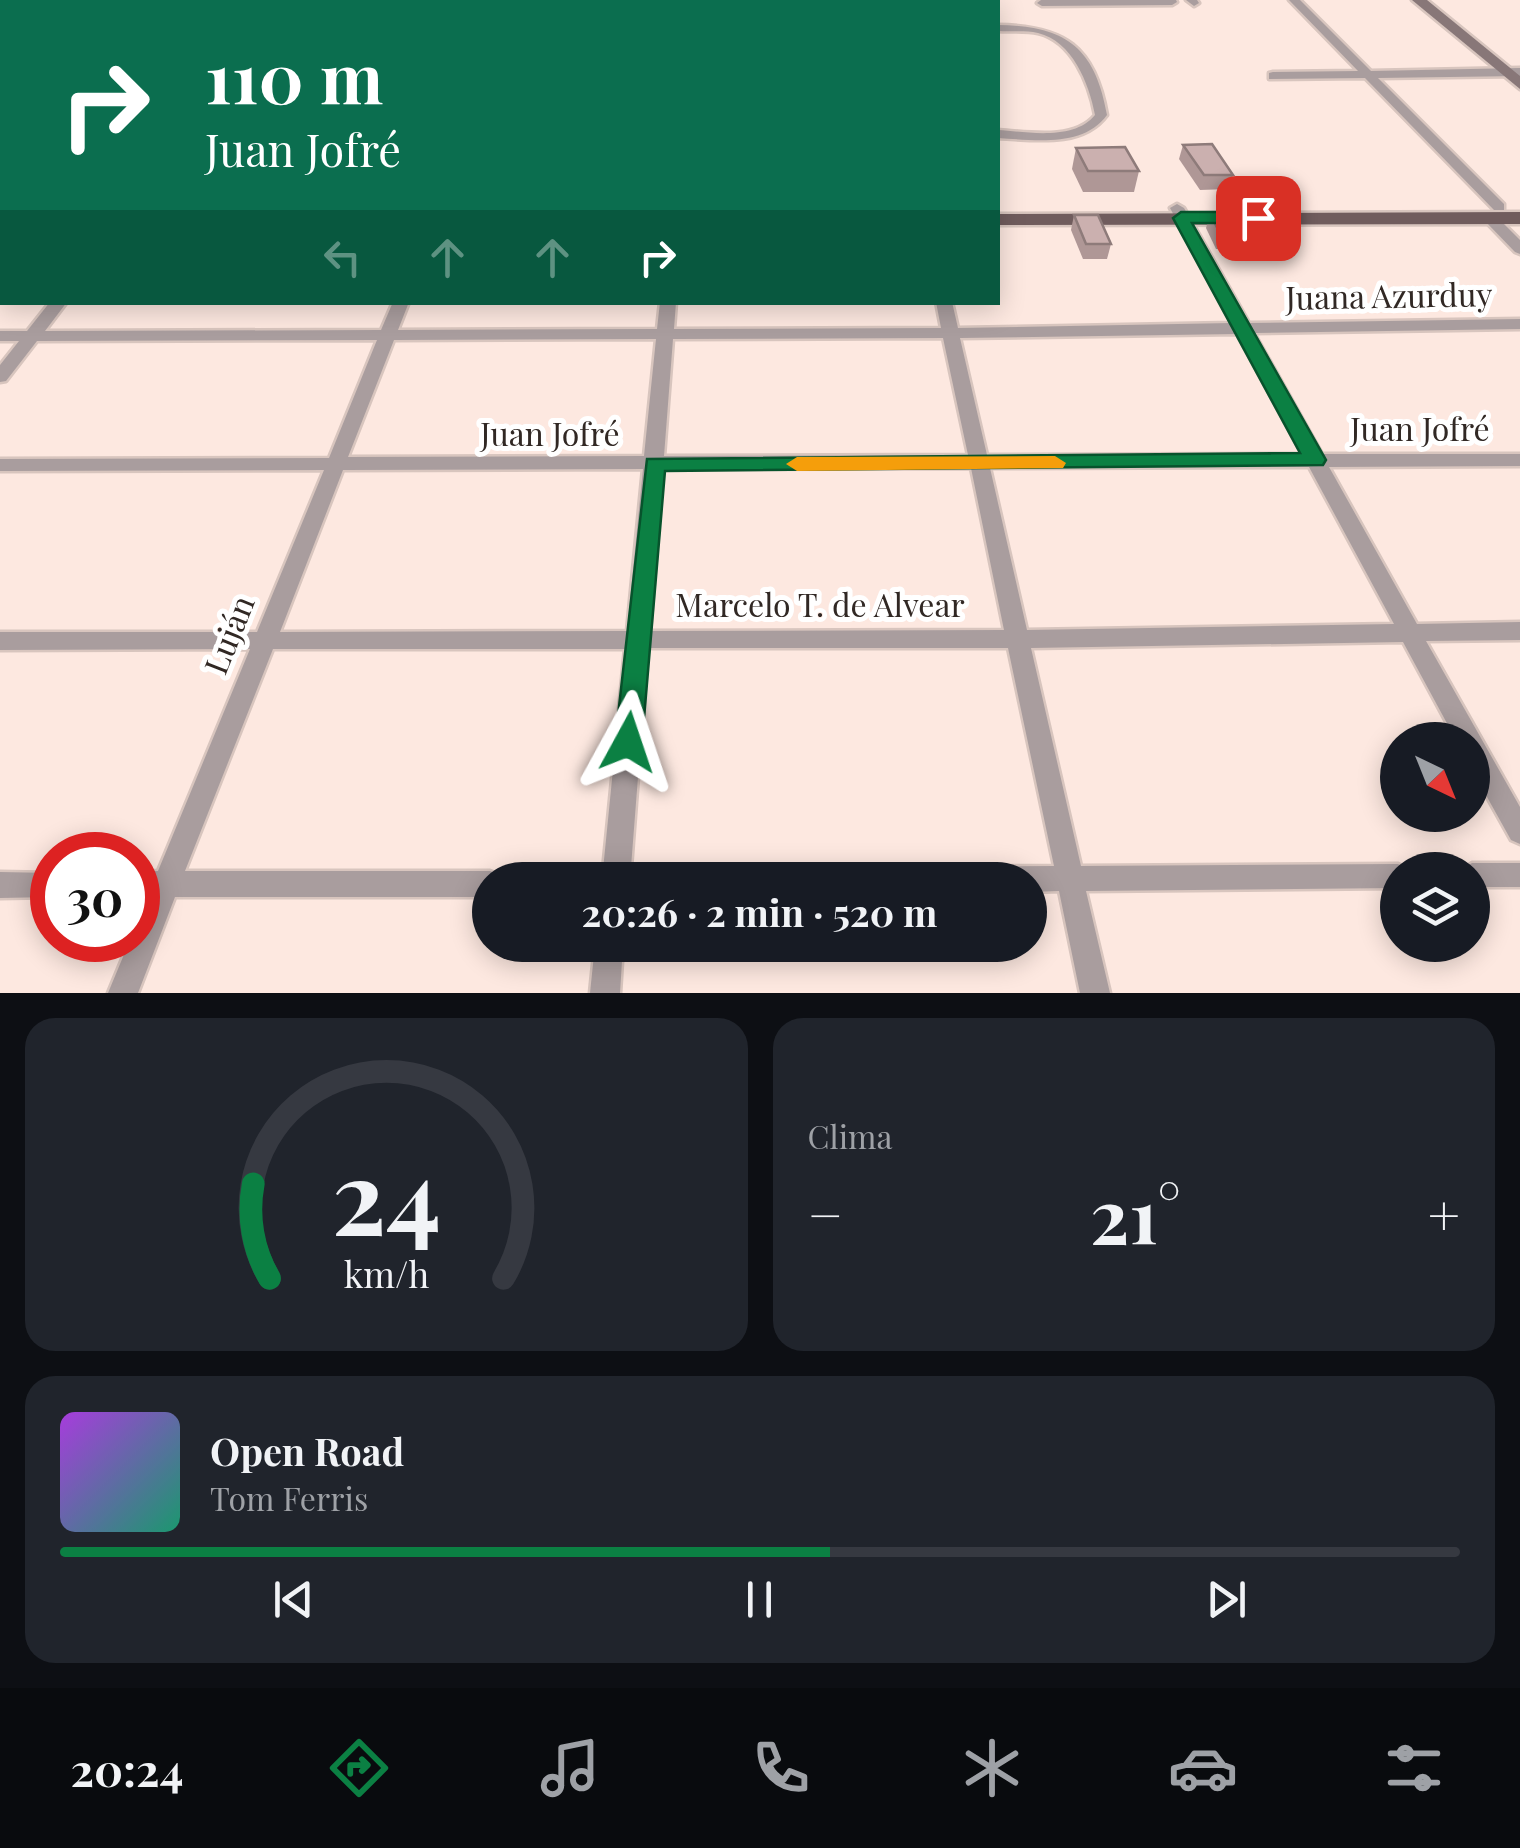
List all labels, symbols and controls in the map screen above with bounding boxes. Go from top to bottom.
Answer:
text: 110 m [205,28,383,122]
icon: right [40,40,170,170]
text: Juan Jofré [205,118,401,178]
pin [1216,176,1301,261]
icon: arrive [1231,191,1286,246]
icon: left [315,230,370,285]
icon: ahead [420,230,475,285]
icon: ahead [525,230,580,285]
icon: right [630,230,685,285]
street label: Juana Azurduy [1284,271,1493,318]
street label: Juan Jofré [1349,406,1490,449]
street label: Juan Jofré [479,411,620,454]
street label: Marcelo T. de Alvear [675,582,965,625]
street label: Luján [193,588,263,680]
position arrow [576,690,680,794]
north arrow [1380,722,1490,832]
map controls [1380,722,1490,962]
speed limit sign: 30 [30,832,160,962]
button: layers [1380,852,1490,962]
text: 20:26 · 2 min · 520 m [582,886,937,937]
text: Clima [808,1114,892,1157]
text: 24 [332,1123,441,1262]
text: 21° [1090,1163,1181,1263]
text: − [808,1176,843,1250]
text: + [1428,1176,1460,1250]
text: km/h [343,1249,429,1297]
text: Open Road [210,1425,404,1476]
text: Tom Ferris [210,1476,368,1519]
icon: previous [266,1572,321,1627]
icon: pause [732,1572,787,1627]
icon: next [1199,1572,1254,1627]
icon: directions [324,1733,394,1803]
icon: music [535,1733,605,1803]
icon: phone [746,1733,816,1803]
icon: climate [957,1733,1027,1803]
icon: car [1168,1733,1238,1803]
icon: filters [1379,1733,1449,1803]
text: 20:24 [71,1738,183,1798]

